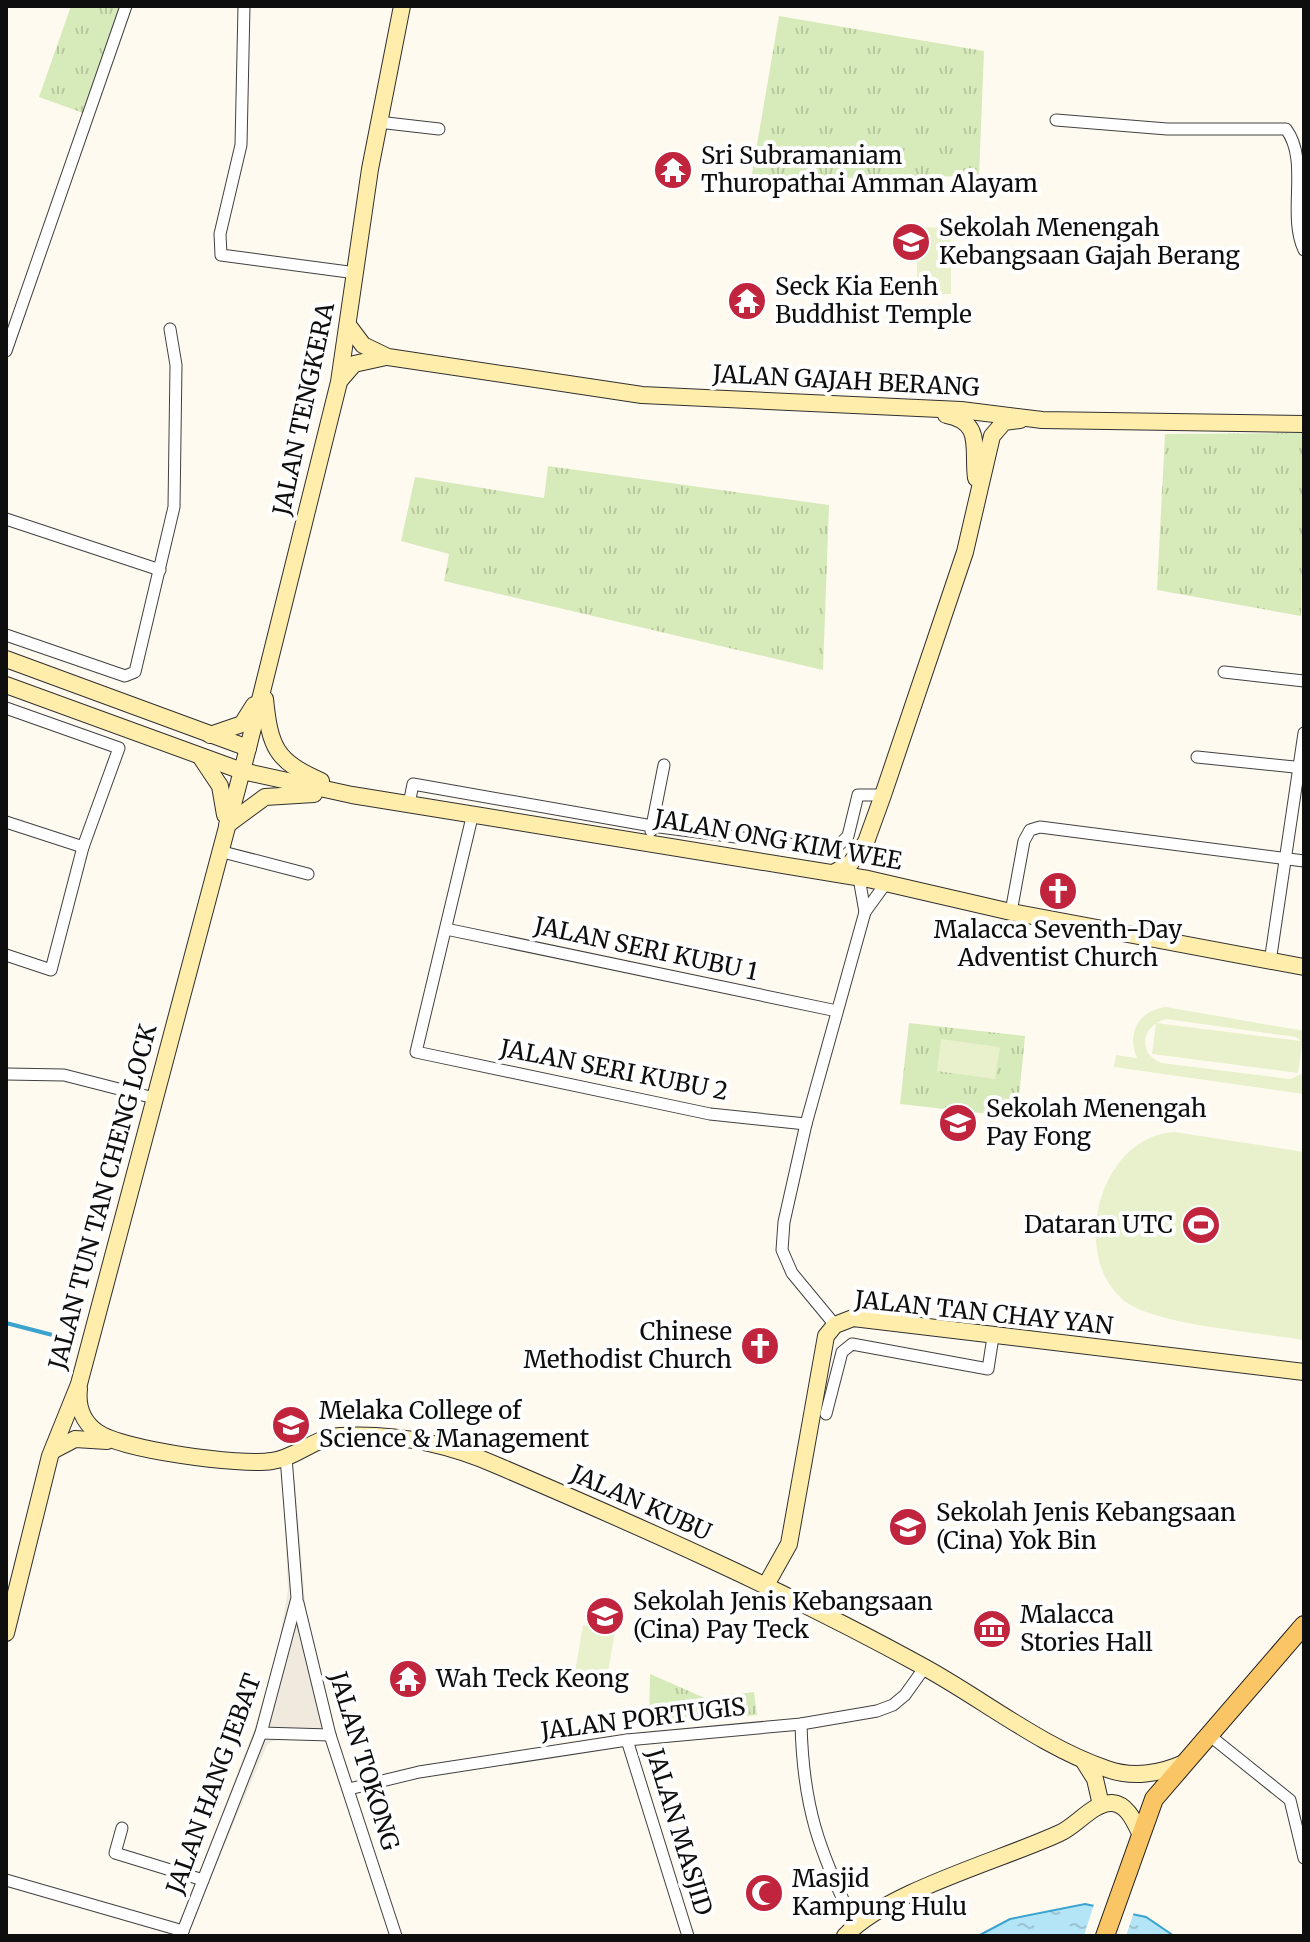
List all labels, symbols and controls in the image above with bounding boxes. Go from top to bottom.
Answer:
place label: Sri Subramaniam Thuropathai Amman Alayam [701,140,1038,199]
temple icon: Sri Subramaniam Thuropathai Amman Alayam [652,149,694,191]
place label: Sekolah Menengah Kebangsaan Gajah Berang [939,212,1240,271]
school or university icon: Sekolah Menengah Kebangsaan Gajah Berang [890,221,932,263]
place label: Seck Kia Eenh Buddhist Temple [775,271,972,330]
temple icon: Seck Kia Eenh Buddhist Temple [726,280,768,322]
street label: JALAN TENGKERA [266,299,341,519]
street label: JALAN GAJAH BERANG [711,358,981,403]
street label: JALAN ONG KIM WEE [651,802,905,877]
church icon: Malacca Seventh-Day Adventist Church [1037,870,1079,912]
street label: JALAN SERI KUBU 1 [531,909,761,987]
place label: Malacca Seventh-Day Adventist Church [934,914,1182,973]
street label: JALAN TUN TAN CHENG LOCK [41,1020,164,1374]
street label: JALAN SERI KUBU 2 [497,1032,731,1107]
place label: Sekolah Menengah Pay Fong [986,1093,1207,1152]
school or university icon: Sekolah Menengah Pay Fong [937,1102,979,1144]
sports icon: Dataran UTC [1180,1204,1222,1246]
place label: Dataran UTC [1024,1209,1173,1240]
street label: JALAN TAN CHAY YAN [852,1283,1115,1342]
place label: Chinese Methodist Church [524,1316,732,1375]
church icon: Chinese Methodist Church [739,1325,781,1367]
place label: Melaka College of Science & Management [319,1395,590,1454]
school or university icon: Melaka College of Science & Management [270,1404,312,1446]
street label: JALAN KUBU [565,1457,717,1547]
place label: Sekolah Jenis Kebangsaan (Cina) Yok Bin [936,1497,1236,1556]
school or university icon: Sekolah Jenis Kebangsaan (Cina) Yok Bin [887,1506,929,1548]
place label: Sekolah Jenis Kebangsaan (Cina) Pay Teck [633,1586,933,1645]
school or university icon: Sekolah Jenis Kebangsaan (Cina) Pay Teck [584,1595,626,1637]
place label: Malacca Stories Hall [1020,1599,1153,1658]
museum icon: Malacca Stories Hall [971,1608,1013,1650]
temple icon: Wah Teck Keong [387,1658,429,1700]
place label: Wah Teck Keong [435,1663,629,1694]
street label: JALAN TOKONG [322,1667,407,1854]
street label: JALAN HANG JEBAT [159,1669,268,1899]
street label: JALAN PORTUGIS [538,1691,747,1747]
street label: JALAN MASJID [639,1744,720,1919]
place label: Masjid Kampung Hulu [792,1863,967,1922]
mosque icon: Masjid Kampung Hulu [743,1872,785,1914]

